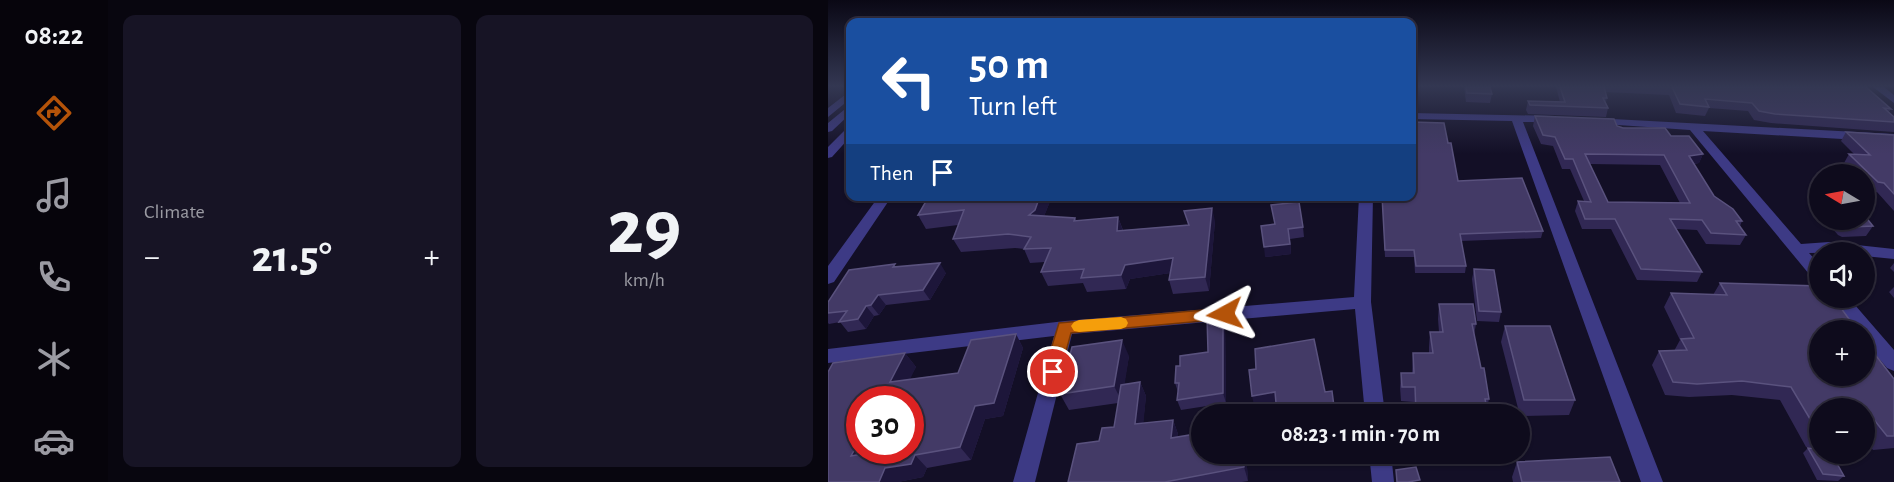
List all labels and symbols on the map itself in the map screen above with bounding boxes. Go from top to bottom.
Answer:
north arrow [1809,164,1875,230]
position arrow [1193,282,1257,346]
pin [1027,346,1078,397]
speed limit sign: 30 [846,386,924,464]

